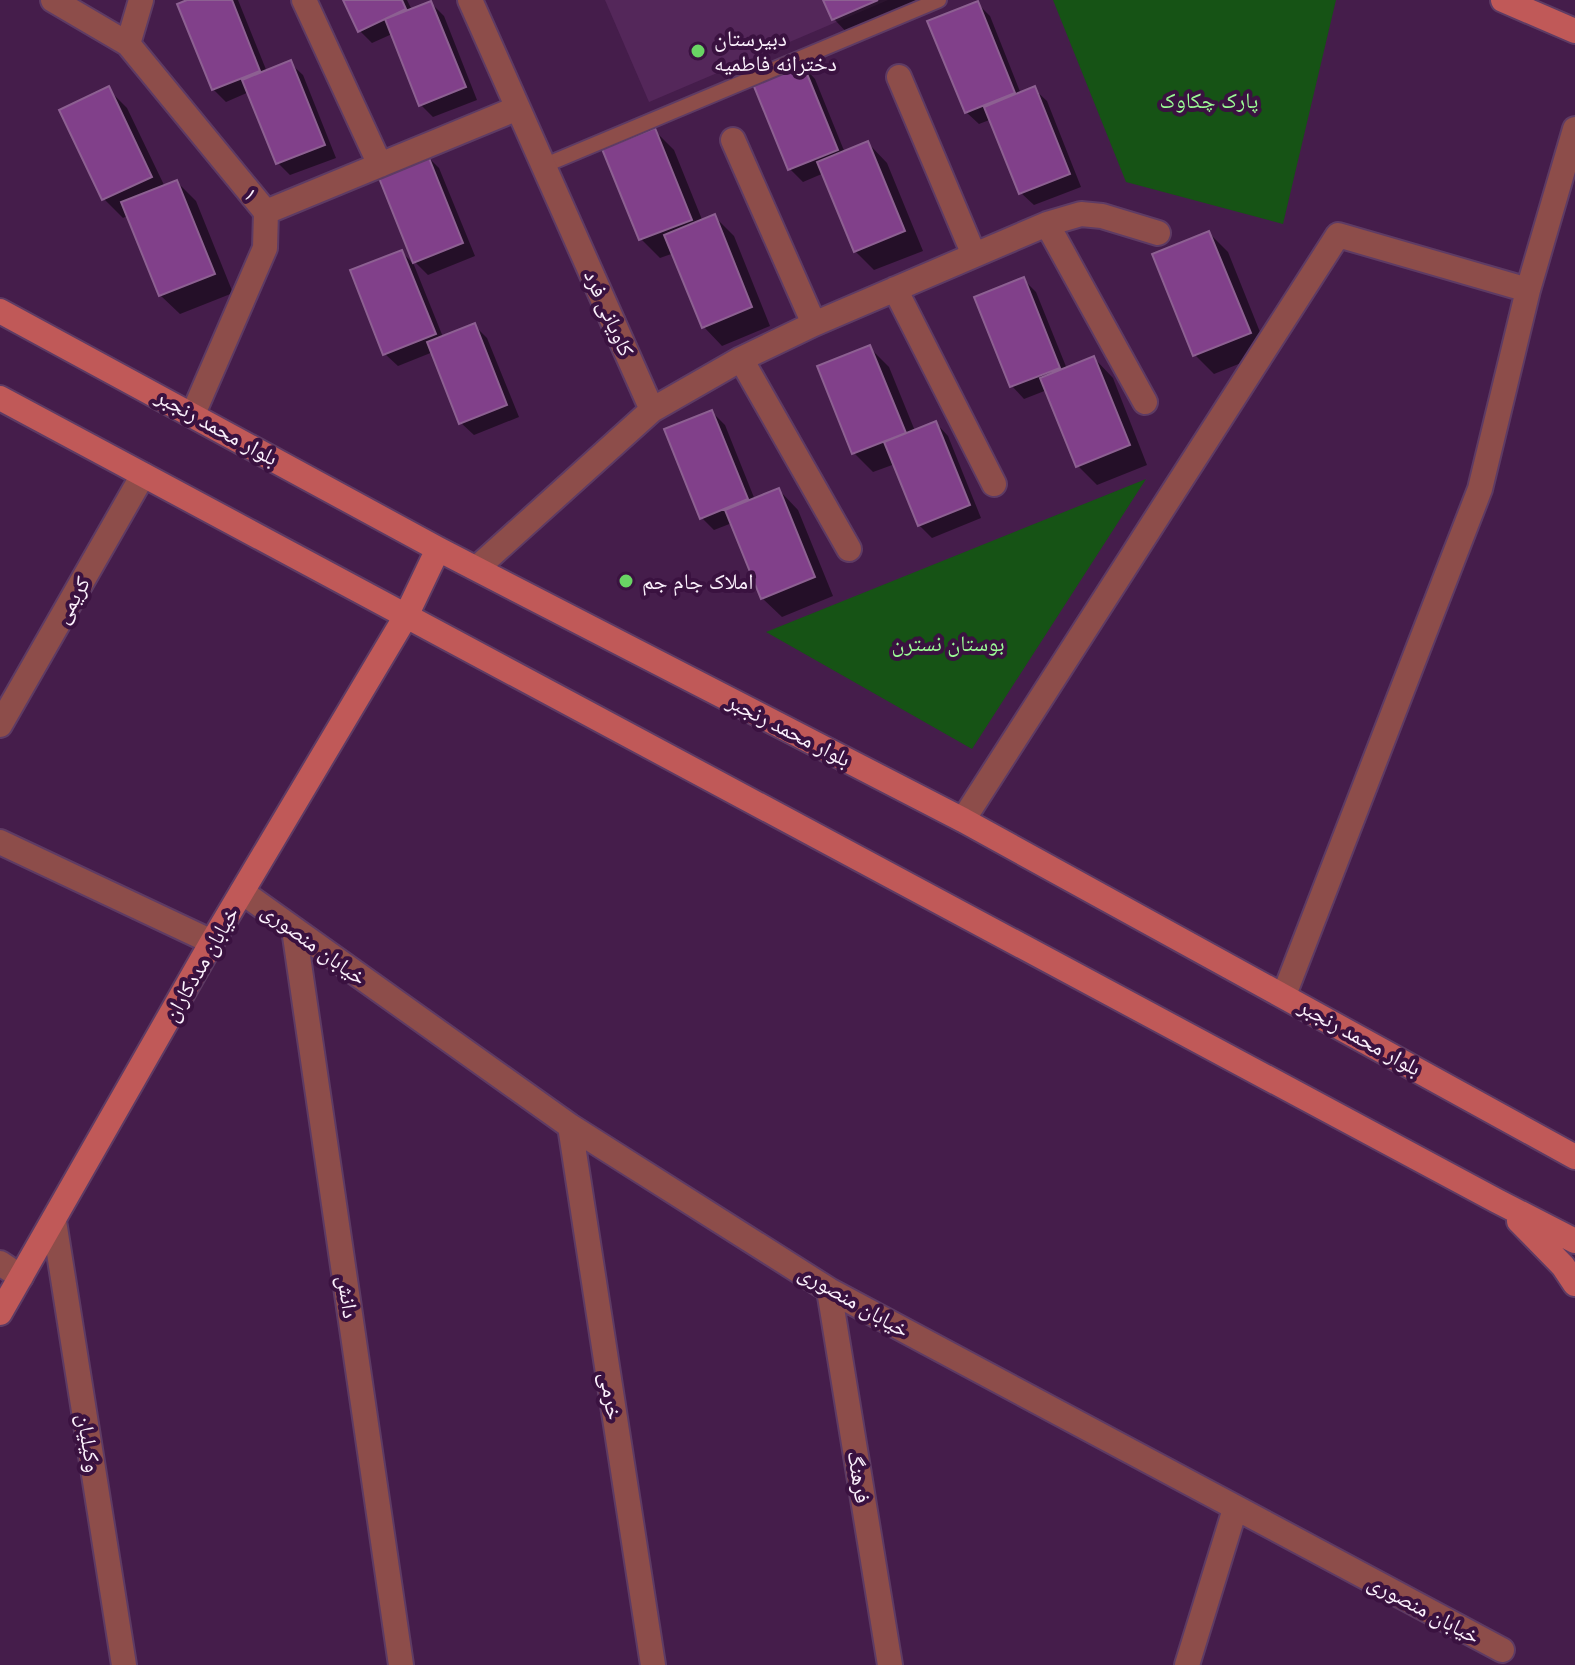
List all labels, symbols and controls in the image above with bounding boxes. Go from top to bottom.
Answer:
place label: دبیرستان دخترانه فاطمیه [714,25,837,77]
marker: دبیرستان دخترانه فاطمیه [689,42,707,60]
park label: پارک چکاوک [1160,87,1258,114]
street label: ۱ [237,182,265,206]
street label: کاویانی فرد [578,266,640,360]
street label: بلوار محمد رنجبر [151,382,283,472]
place label: املاک جام جم [642,568,753,596]
street label: کریمی [48,572,96,628]
marker: املاک جام جم [617,572,635,590]
park label: بوستان نسترن [892,630,1004,657]
street label: بلوار محمد رنجبر [722,687,855,773]
street label: خیابان منصوری [256,897,372,991]
street label: خیابان مددکاران [157,902,245,1026]
street label: بلوار محمد رنجبر [1294,992,1426,1082]
street label: خیابان منصوری [794,1258,914,1344]
street label: دانش [332,1274,364,1320]
street label: خرمی [594,1370,628,1422]
street label: وکیلیان [71,1412,107,1474]
street label: فرهنگ [842,1449,876,1505]
street label: خیابان منصوری [1363,1568,1485,1650]

